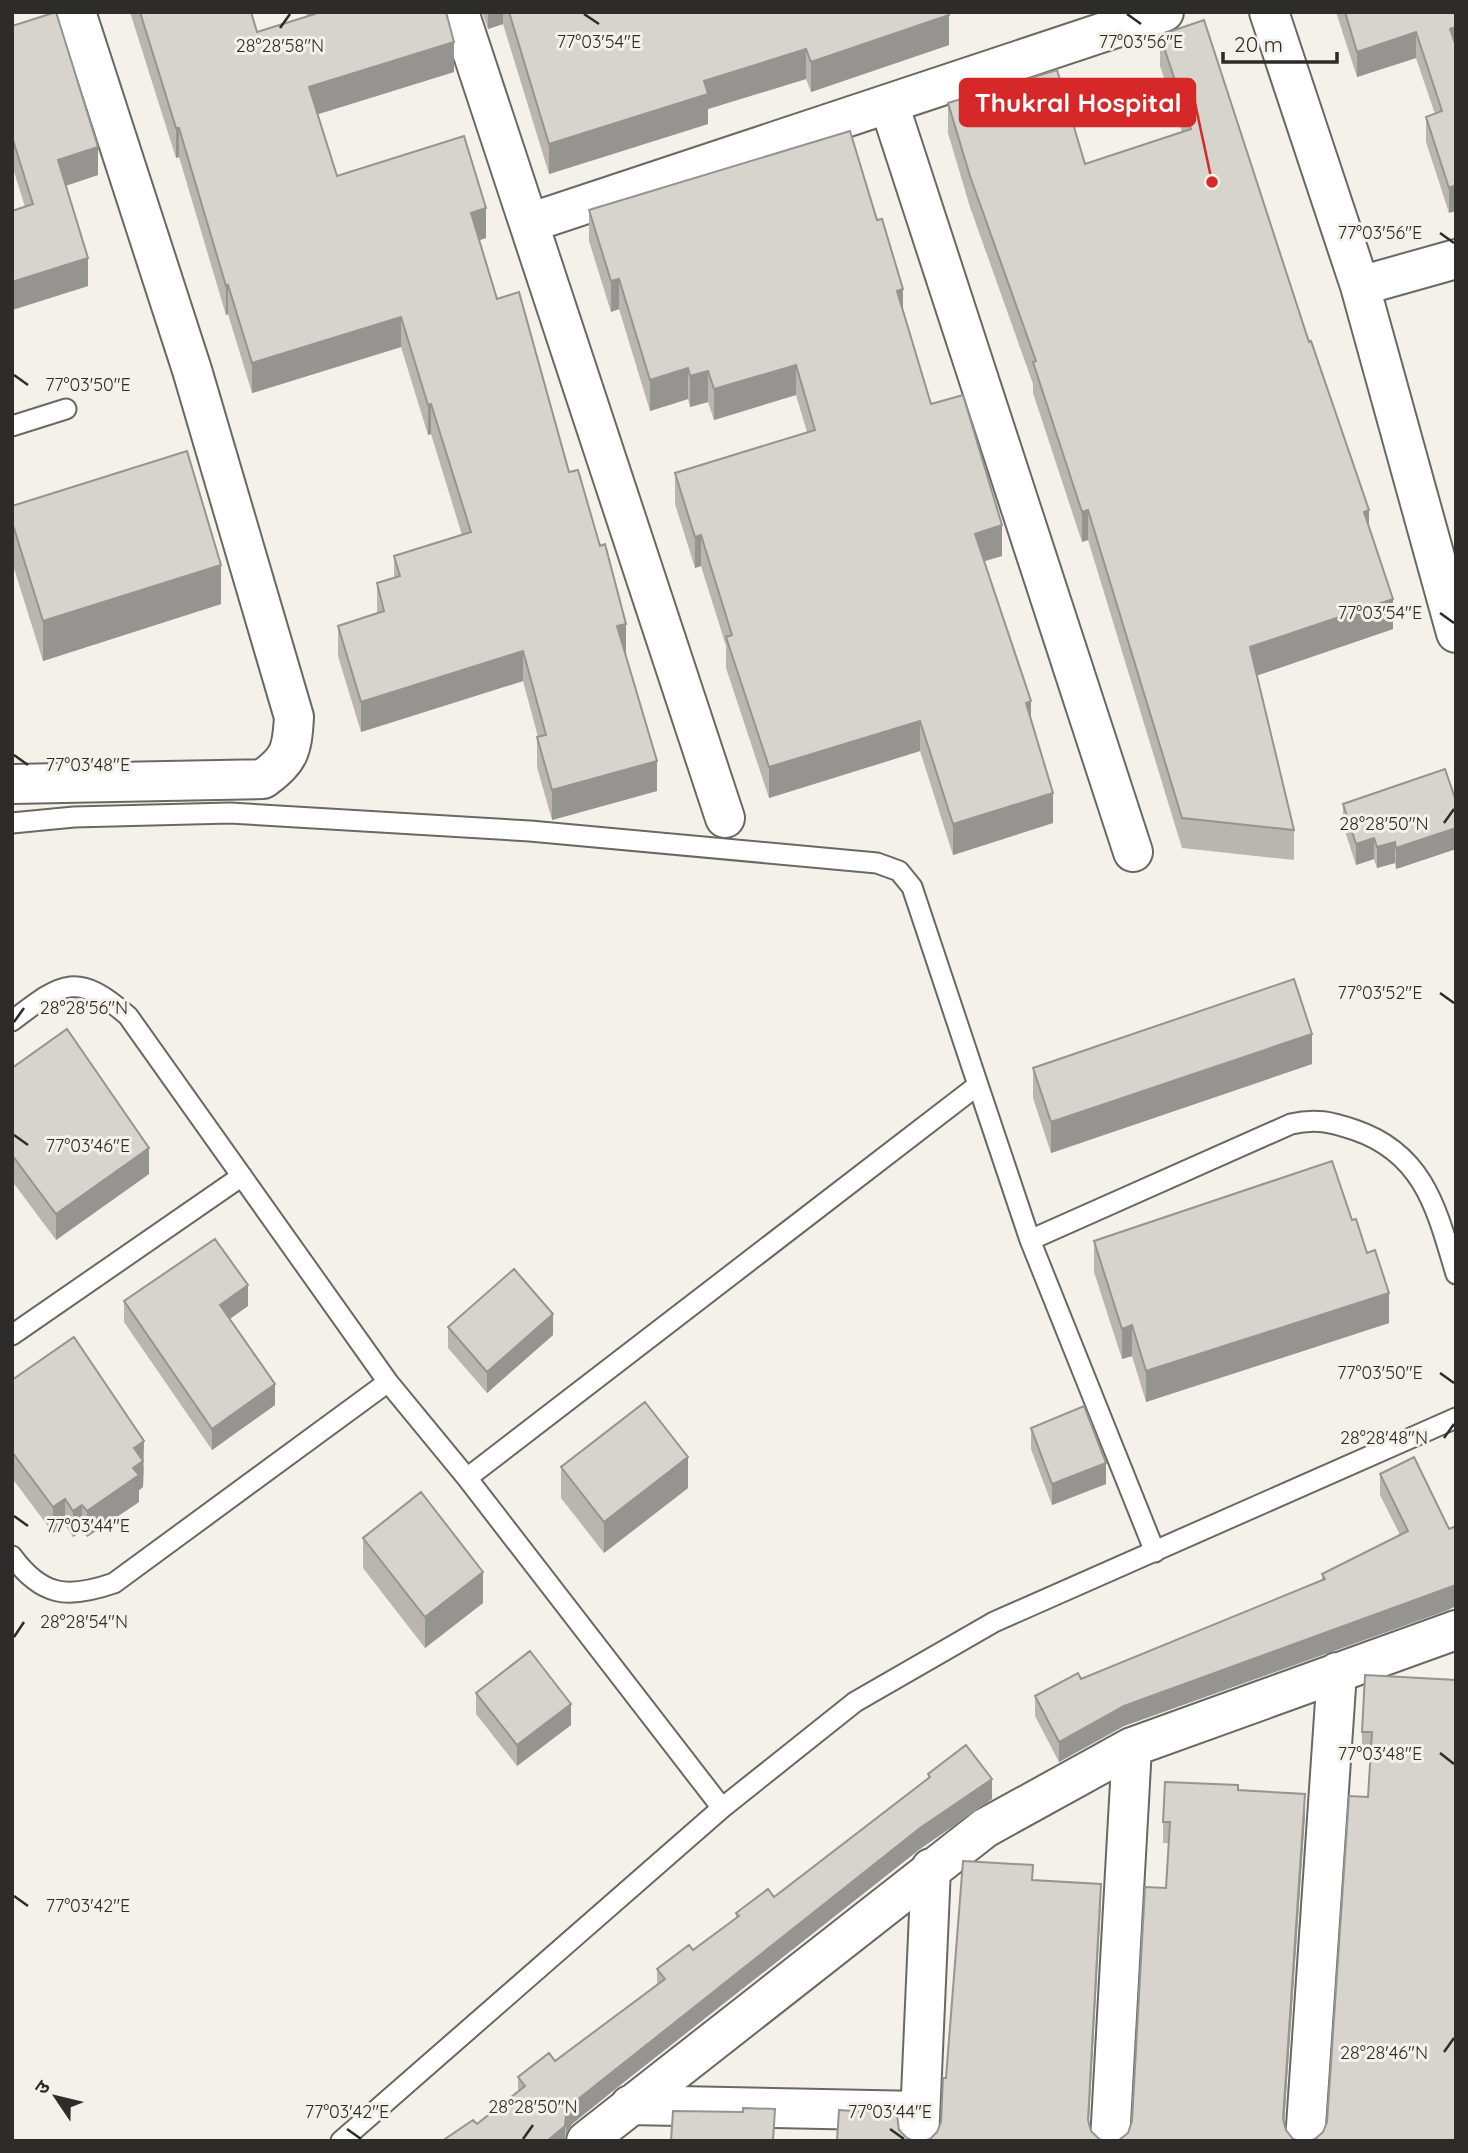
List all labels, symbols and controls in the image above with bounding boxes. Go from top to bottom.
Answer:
scale bar [1223,21,1337,65]
text: 77°03'54"E [557,30,641,53]
text: 77°03'56"E [1099,30,1183,53]
text: 20 m [1234,31,1283,57]
text: 28°28'58"N [236,34,324,57]
callout: Thukral Hospital [960,79,1195,126]
text: Thukral Hospital [974,86,1182,119]
text: 77°03'56"E [1338,221,1422,244]
text: 77°03'50"E [45,373,131,396]
text: 77°03'54"E [1338,601,1422,624]
text: 77°03'48"E [46,753,130,776]
text: 28°28'50"N [1339,812,1429,835]
text: 77°03'52"E [1338,981,1422,1004]
text: 28°28'56"N [40,996,128,1019]
text: 77°03'46"E [46,1134,130,1157]
text: 77°03'50"E [1337,1361,1423,1384]
text: 28°28'48"N [1340,1426,1428,1449]
text: 77°03'44"E [46,1514,130,1537]
text: 28°28'54"N [40,1610,128,1633]
text: 77°03'48"E [1338,1742,1422,1765]
text: 77°03'42"E [46,1894,130,1917]
text: 28°28'46"N [1340,2041,1428,2064]
north arrow [21,2062,91,2132]
text: उ [29,2075,56,2099]
text: 28°28'50"N [488,2095,578,2118]
text: 77°03'42"E [305,2100,389,2123]
text: 77°03'44"E [848,2100,932,2123]

